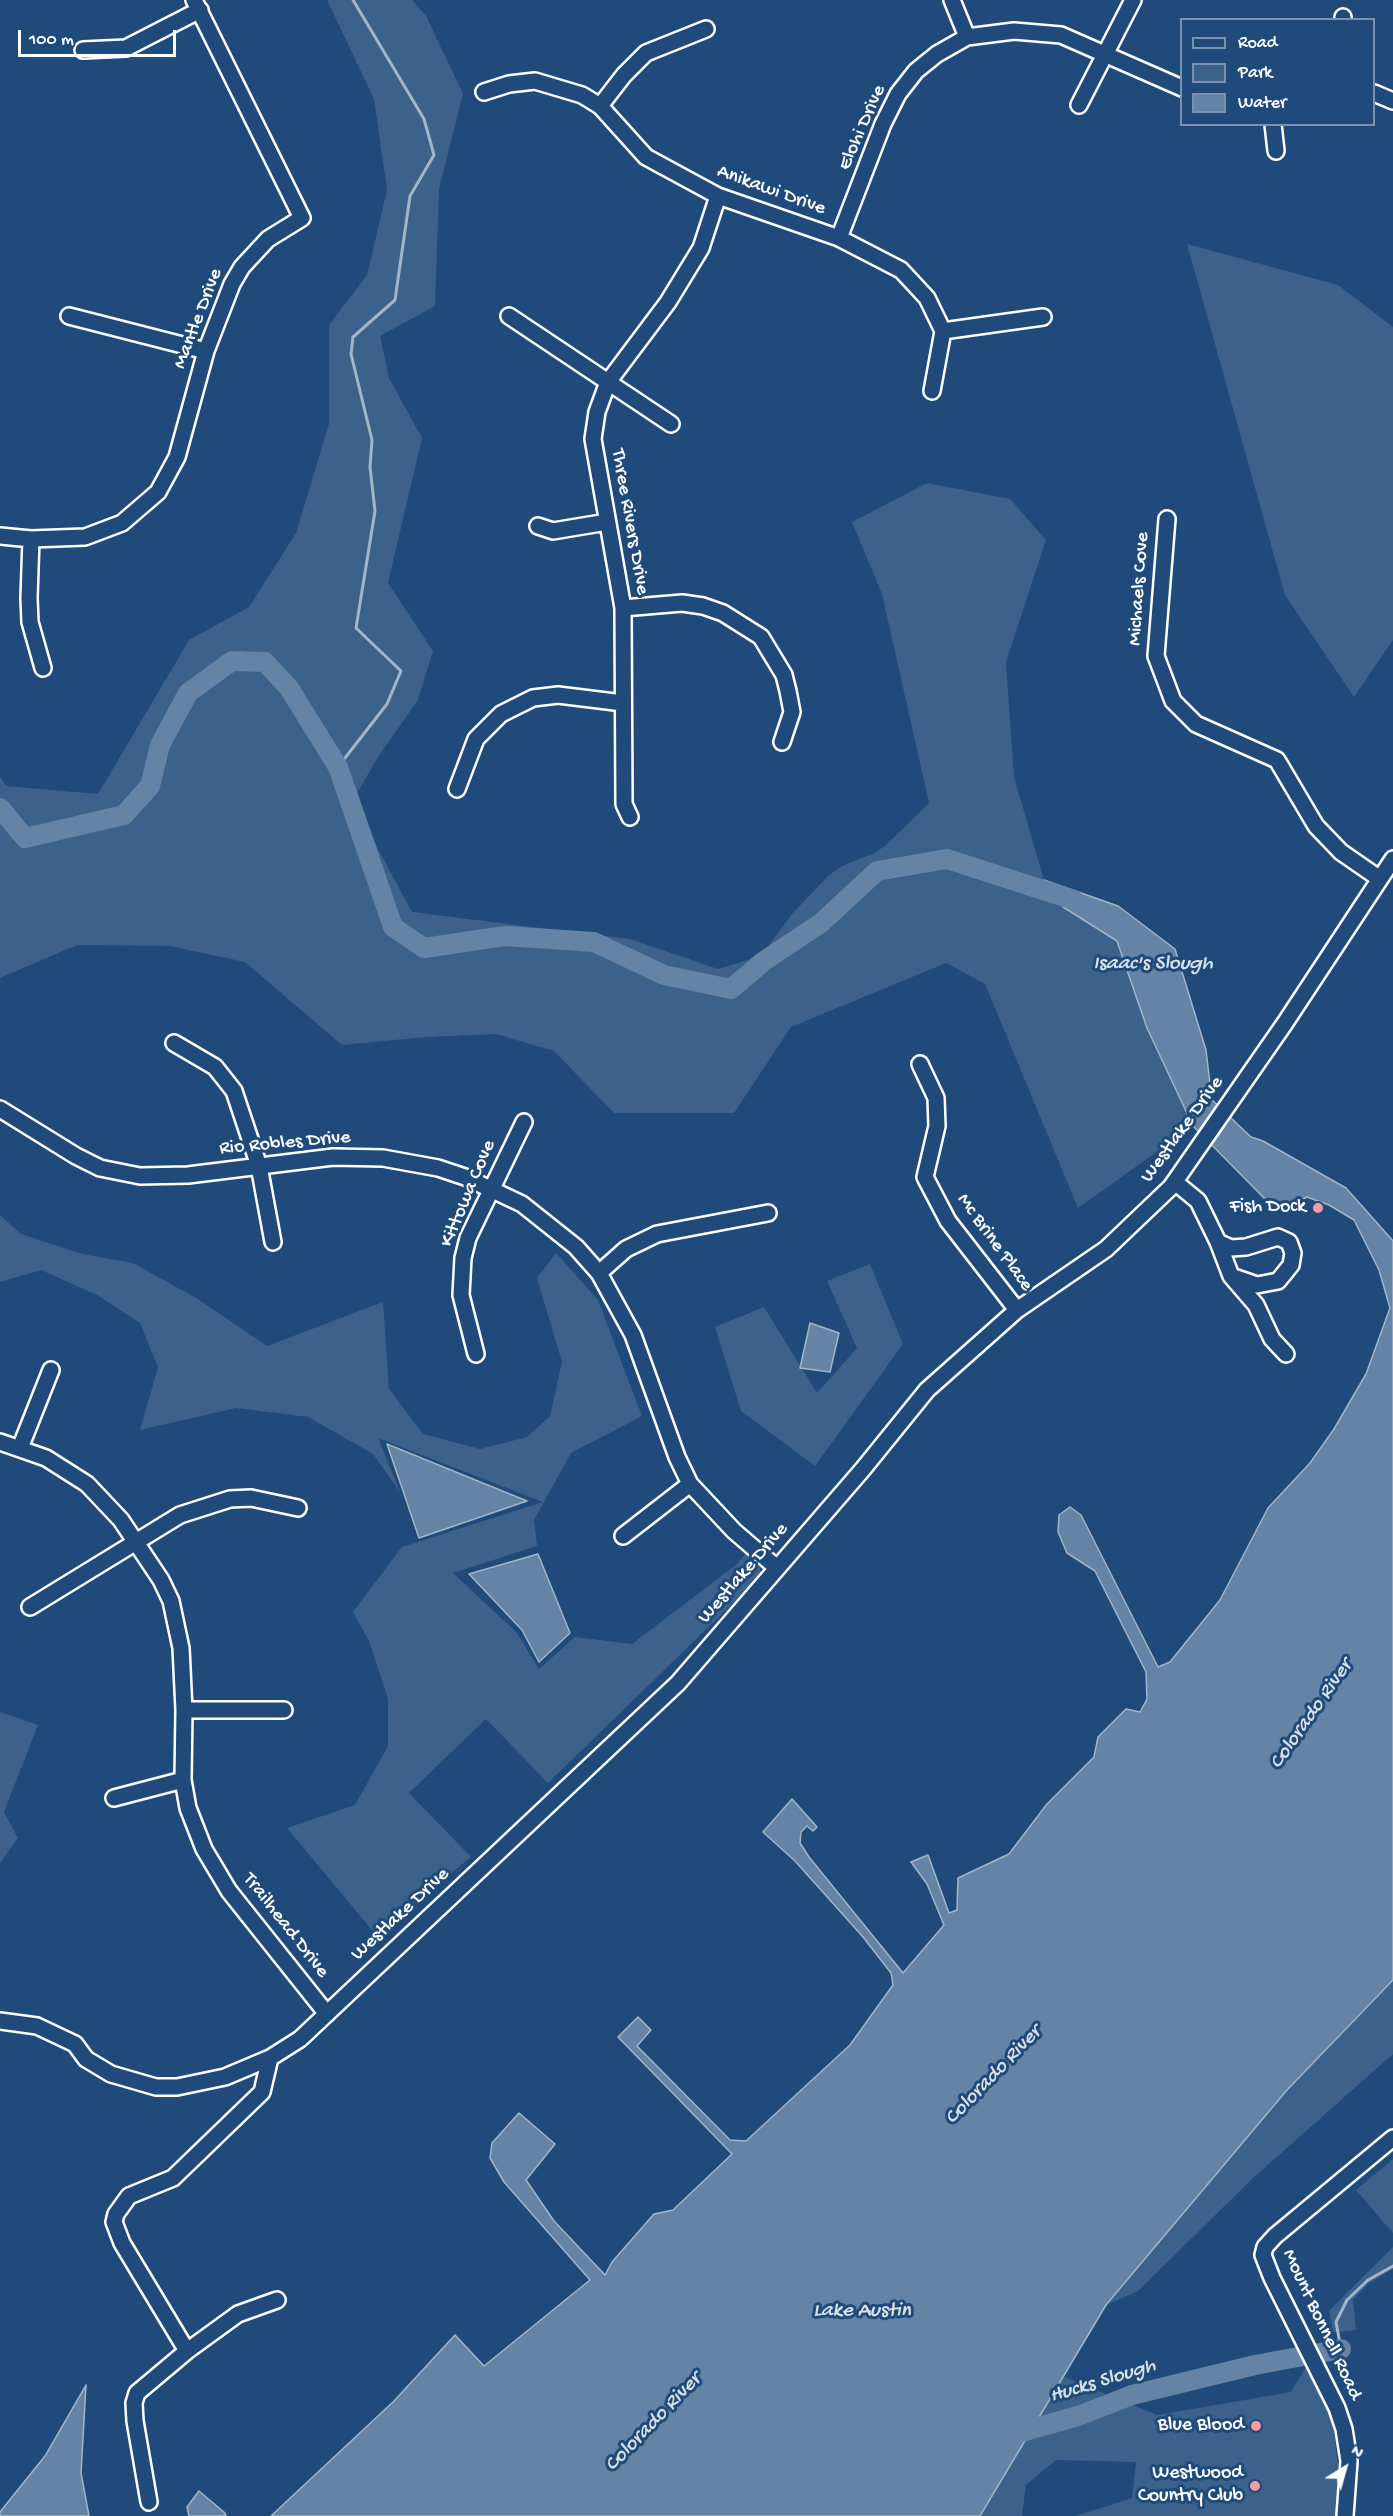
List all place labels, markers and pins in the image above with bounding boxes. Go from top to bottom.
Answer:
place label: Fish Dock [1229,1196,1306,1220]
marker: Fish Dock [1311,1201,1325,1215]
place label: Blue Blood [1158,2414,1244,2438]
marker: Blue Blood [1249,2419,1263,2433]
place label: Westwood Country Club [1138,2462,1243,2509]
marker: Westwood Country Club [1248,2479,1262,2493]

